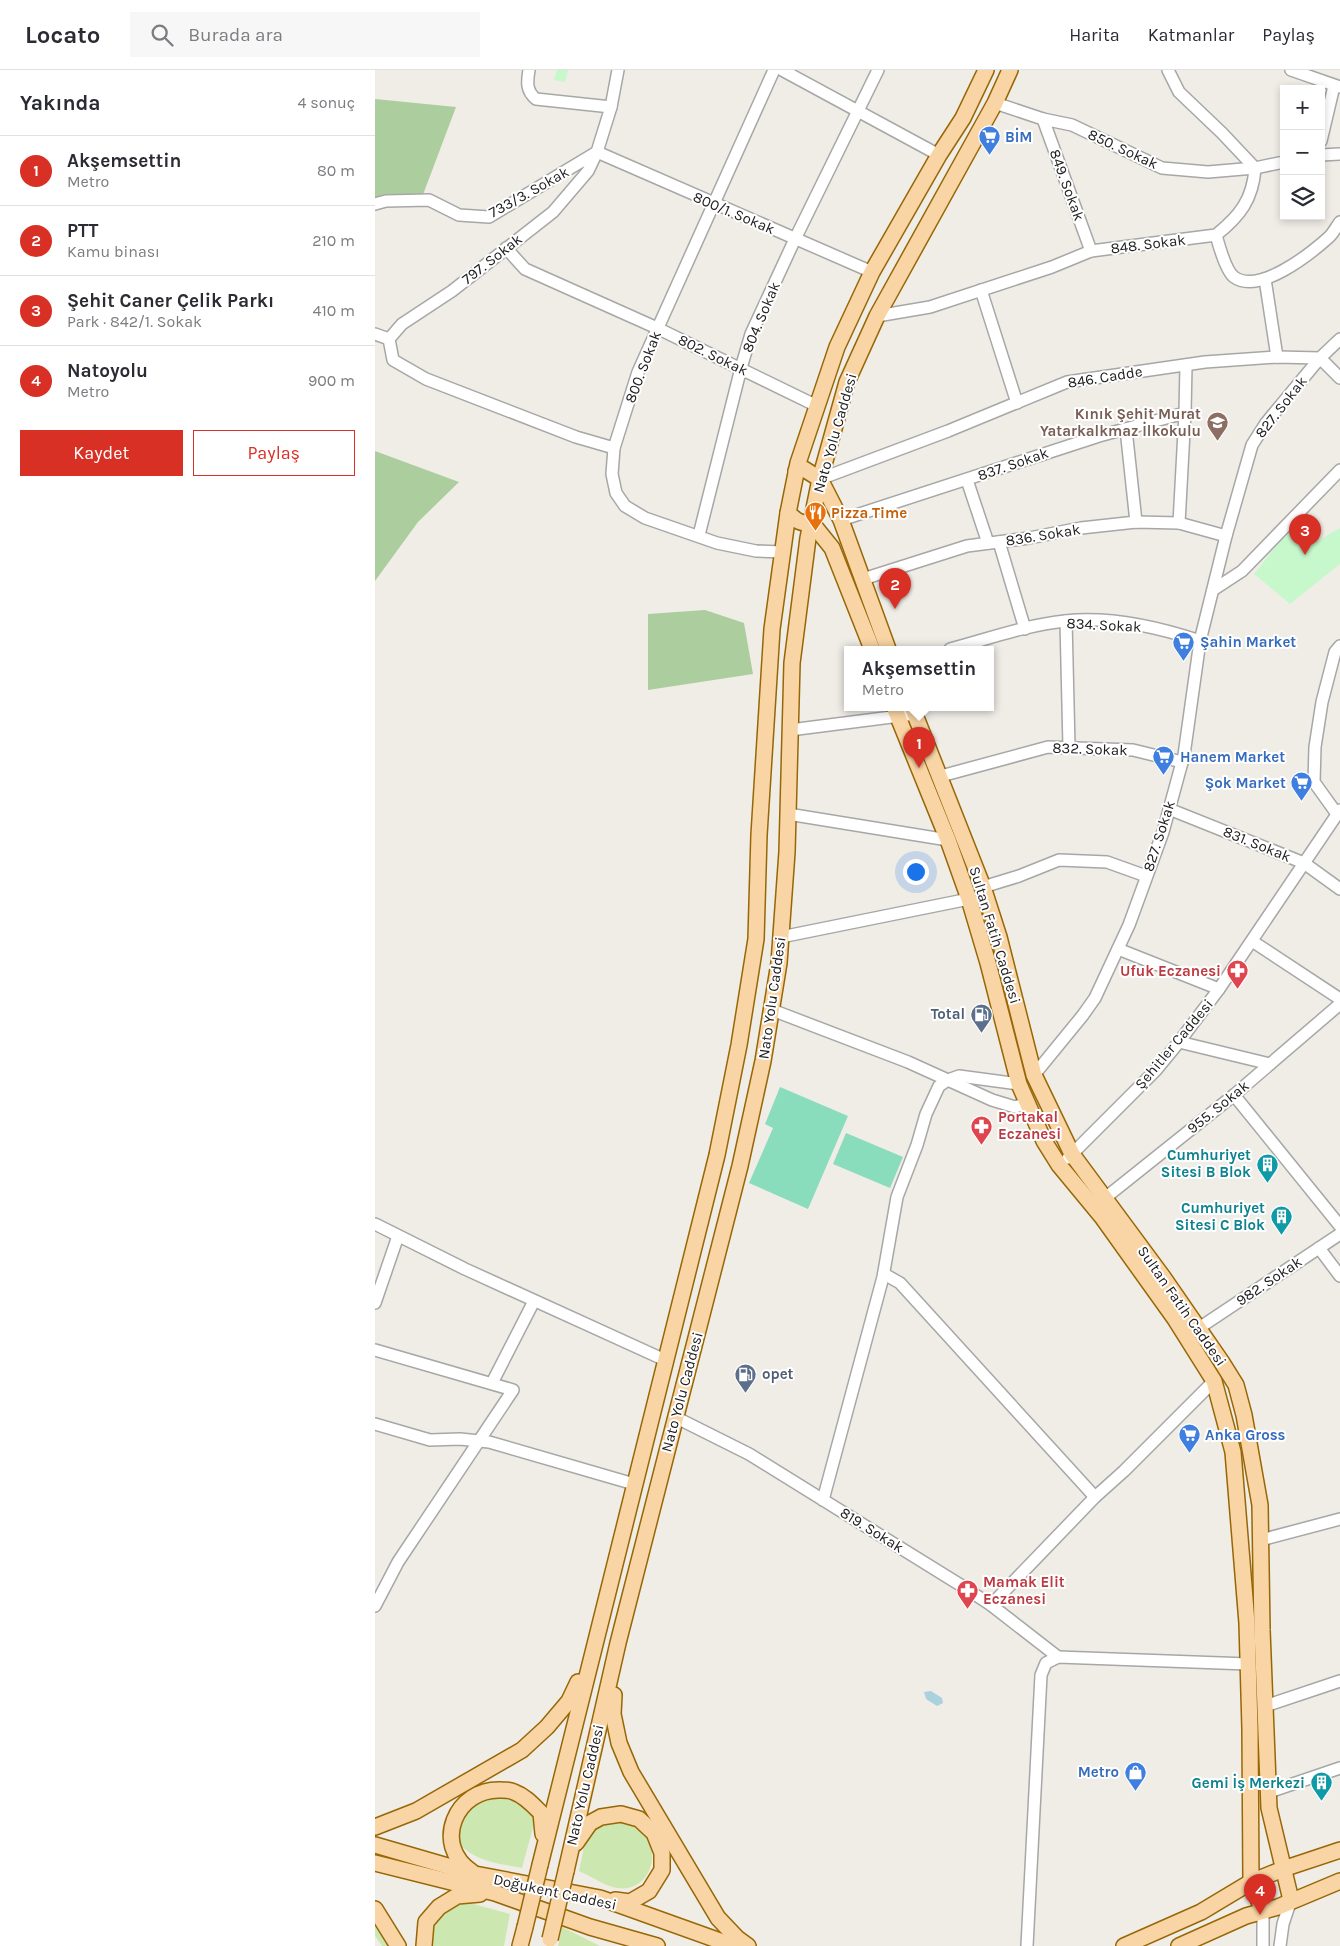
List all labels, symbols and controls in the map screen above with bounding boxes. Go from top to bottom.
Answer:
search box [130,12,480,57]
text: Locato [25,21,100,49]
icon: search [148,21,176,49]
text: Burada ara [188,24,283,46]
text: Harita [1069,24,1120,46]
text: Katmanlar [1148,24,1234,46]
text: Paylaş [1262,24,1315,46]
map controls [1280,85,1325,220]
button: + [1280,85,1325,130]
text: Yakında [20,91,101,115]
text: 4 sonuç [298,93,355,112]
supermarket icon: BİM [977,125,1001,156]
street label: 850. Sokak [1085,125,1161,173]
place label: BİM [1005,127,1032,146]
button: − [1280,130,1325,175]
street label: 849. Sokak [1046,147,1088,223]
text: Akşemsettin [67,150,181,172]
text: 1 [33,161,39,180]
text: 80 m [317,161,355,180]
street label: 733/3. Sokak [486,163,572,221]
text: Metro [67,172,109,191]
button: layers [1280,175,1325,220]
street label: 800/1. Sokak [690,188,778,238]
text: PTT [67,220,98,242]
street label: 797. Sokak [458,230,526,288]
street label: 848. Sokak [1109,230,1187,258]
text: 2 [31,231,41,250]
text: 210 m [312,231,355,250]
text: Kamu binası [67,242,160,261]
street label: 804. Sokak [738,279,784,355]
text: Şehit Caner Çelik Parkı [67,290,274,312]
text: 3 [31,301,41,320]
text: 410 m [313,301,355,320]
text: Park · 842/1. Sokak [67,312,202,331]
street label: 800. Sokak [621,328,665,406]
street label: 802. Sokak [675,330,751,380]
text: Natoyolu [67,360,148,382]
street label: 846. Cadde [1066,362,1144,392]
text: 4 [31,371,41,390]
text: 900 m [308,371,355,390]
street label: Nato Yolu Caddesi [809,371,861,495]
street label: 827. Sokak [1251,372,1311,442]
text: Metro [67,382,109,401]
place label: Kınık Şehit Murat Yatarkalkmaz İlkokulu [1040,405,1201,440]
school or university icon: Kınık Şehit Murat Yatarkalkmaz İlkokulu [1205,411,1229,442]
button: Kaydet [20,430,183,476]
button: Paylaş [193,430,355,476]
street label: 837. Sokak [975,443,1051,485]
restaurant icon: Pizza Time [803,501,827,532]
place label: Pizza Time [831,504,907,522]
pin: 3 [1289,514,1321,555]
street label: 836. Sokak [1004,520,1082,550]
pin: 2 [879,568,911,609]
street label: 834. Sokak [1066,614,1142,636]
supermarket icon: Şahin Market [1172,630,1196,661]
place label: Şahin Market [1200,633,1296,651]
popup [844,646,994,711]
text: Akşemsettin [862,658,976,680]
text: Metro [862,680,904,699]
pin: 1 [903,727,935,768]
street label: 832. Sokak [1052,739,1128,759]
supermarket icon: Hanem Market [1152,745,1176,776]
place label: Hanem Market [1180,748,1285,766]
supermarket icon: Şok Market [1290,771,1314,802]
place label: Şok Market [1205,774,1286,792]
street label: 827. Sokak [1139,798,1179,874]
street label: 831. Sokak [1220,822,1294,866]
your location [903,859,929,885]
street label: Sultan Fatih Caddesi [966,864,1024,1006]
street label: Nato Yolu Caddesi [754,936,790,1060]
pharmacy icon: Ufuk Eczanesi [1225,959,1249,990]
place label: Ufuk Eczanesi [1120,962,1221,980]
street label: Şehitler Caddesi [1131,995,1217,1093]
fuel station icon: Total [969,1002,993,1033]
place label: Total [931,1005,965,1023]
street label: 955. Sokak [1183,1077,1253,1137]
place label: Portakal Eczanesi [998,1108,1061,1143]
pharmacy icon: Portakal Eczanesi [970,1114,994,1145]
place label: Cumhuriyet Sitesi B Blok [1161,1146,1251,1181]
building icon: Cumhuriyet Sitesi B Blok [1255,1152,1279,1183]
place label: Cumhuriyet Sitesi C Blok [1175,1199,1265,1234]
building icon: Cumhuriyet Sitesi C Blok [1269,1205,1293,1236]
street label: Sultan Fatih Caddesi [1134,1242,1230,1370]
street label: 982. Sokak [1233,1252,1305,1310]
street label: Nato Yolu Caddesi [657,1330,707,1454]
fuel station icon: opet [734,1362,758,1393]
place label: opet [762,1365,794,1383]
supermarket icon: Anka Gross [1177,1423,1201,1454]
place label: Anka Gross [1205,1426,1286,1444]
street label: 819. Sokak [837,1503,907,1557]
place label: Mamak Elit Eczanesi [983,1573,1065,1608]
pharmacy icon: Mamak Elit Eczanesi [955,1579,979,1610]
street label: Nato Yolu Caddesi [562,1723,608,1847]
shop icon: Metro [1123,1760,1147,1791]
place label: Metro [1078,1763,1119,1781]
building icon: Gemi İş Merkezi [1309,1771,1333,1802]
place label: Gemi İş Merkezi [1192,1773,1305,1792]
street label: Doğukent Caddesi [492,1870,618,1914]
pin: 4 [1244,1874,1276,1915]

